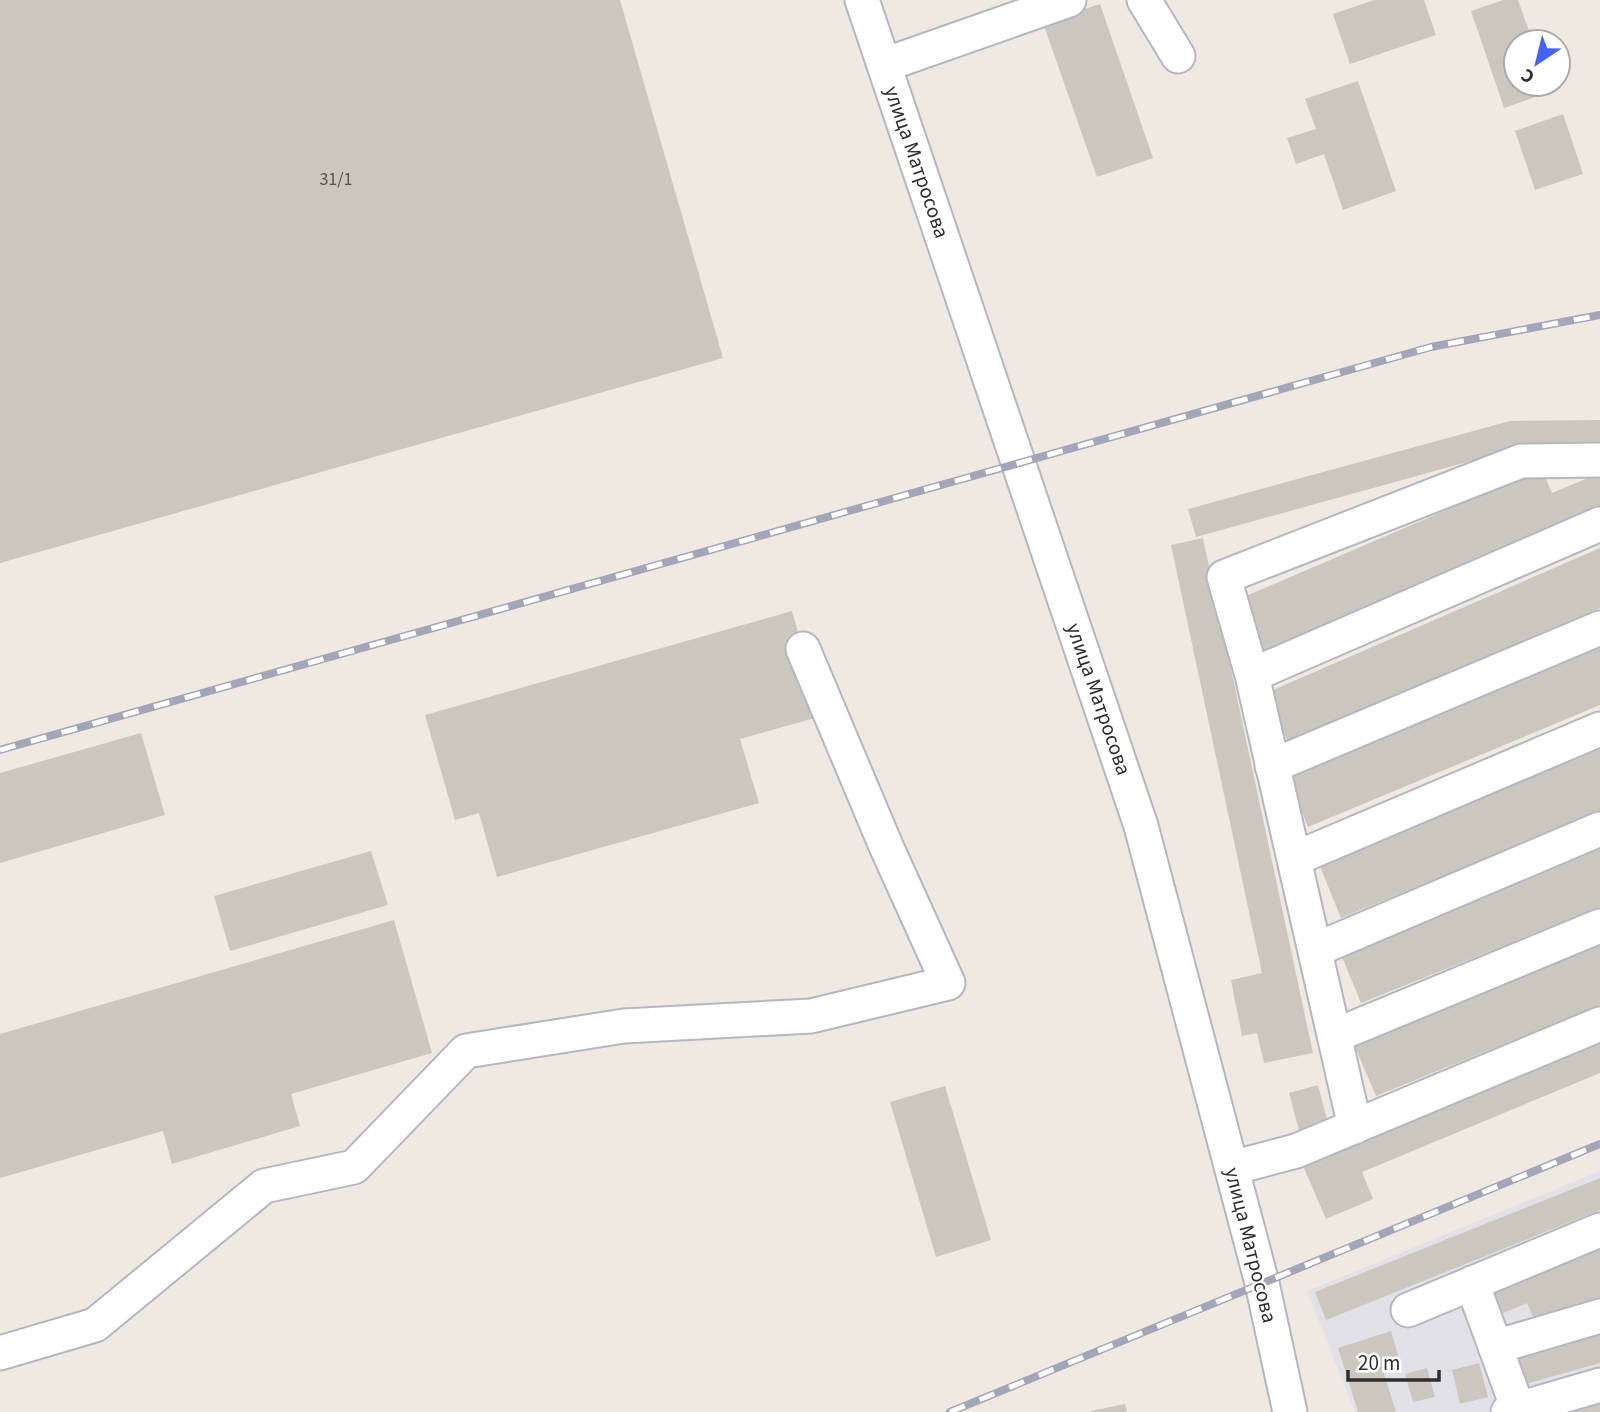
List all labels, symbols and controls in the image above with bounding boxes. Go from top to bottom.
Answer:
north arrow [1502,28,1572,98]
text: С [1516,61,1540,90]
street label: улица Матросова [877,82,957,242]
house number: 31/1 [319,167,353,192]
street label: улица Матросова [1059,619,1139,779]
street label: улица Матросова [1217,1164,1285,1326]
scale bar [1348,1338,1439,1382]
text: 20 m [1358,1348,1400,1378]

